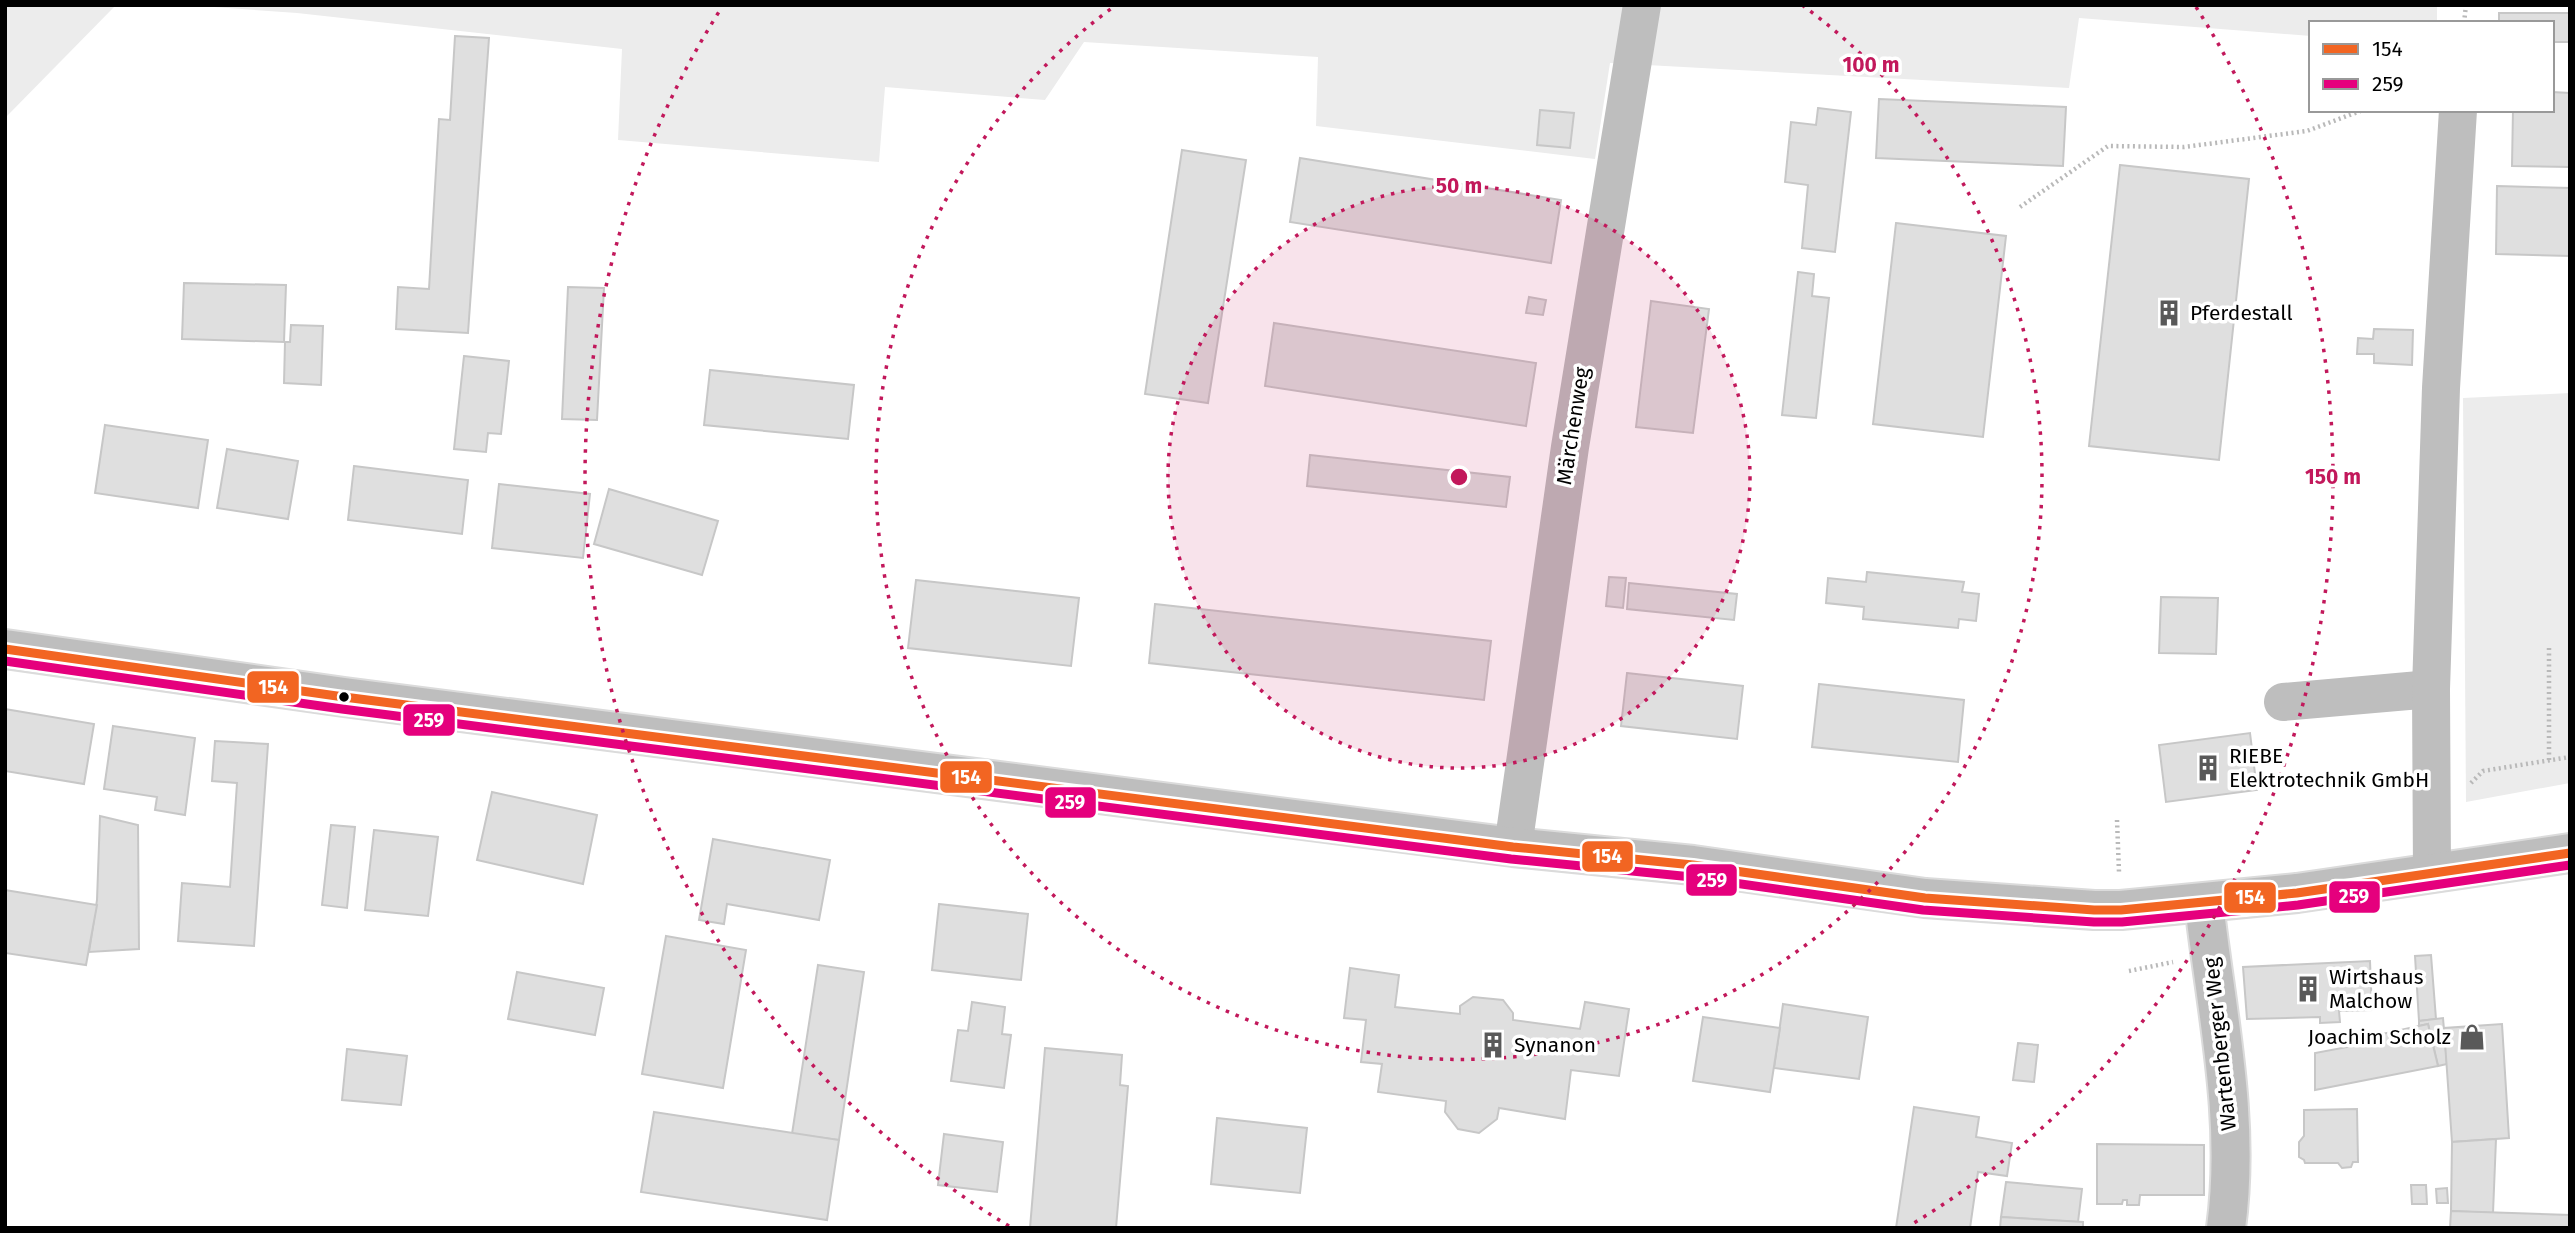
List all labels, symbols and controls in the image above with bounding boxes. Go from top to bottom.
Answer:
legend [2309,21,2554,112]
text: 154 [2372,36,2403,62]
text: 100 m [1842,52,1900,78]
text: 259 [2372,71,2404,97]
text: 50 m [1436,173,1482,199]
building icon: Pferdestall [2154,298,2184,328]
place label: Pferdestall [2190,300,2293,326]
street label: Märchenweg [1551,365,1595,487]
text: 150 m [2305,464,2361,490]
centre of rings [1447,465,1471,489]
line badge: 154 [246,670,300,704]
text: 154 [258,676,288,699]
unlabelled marker [337,690,351,704]
line badge: 259 [402,703,456,737]
text: 259 [414,709,445,732]
place label: RIEBE Elektrotechnik GmbH [2229,743,2429,793]
building icon: RIEBE Elektrotechnik GmbH [2193,753,2223,783]
line badge: 154 [939,760,993,794]
text: 154 [951,766,981,789]
line badge: 259 [1044,786,1097,819]
text: 259 [1055,791,1086,814]
line badge: 154 [1581,840,1634,873]
text: 154 [1592,845,1622,868]
line badge: 259 [1685,863,1738,897]
text: 259 [1697,869,1728,892]
line badge: 259 [2328,880,2381,914]
line badge: 154 [2223,881,2277,914]
text: 259 [2339,885,2370,908]
text: 154 [2235,886,2265,909]
street label: Wartenberger Weg [2198,956,2242,1132]
place label: Wirtshaus Malchow [2329,964,2424,1014]
building icon: Wirtshaus Malchow [2293,974,2323,1004]
shop icon: Joachim Scholz [2457,1022,2487,1052]
place label: Joachim Scholz [2308,1024,2451,1050]
building icon: Synanon [1478,1030,1508,1060]
place label: Synanon [1514,1032,1596,1058]

